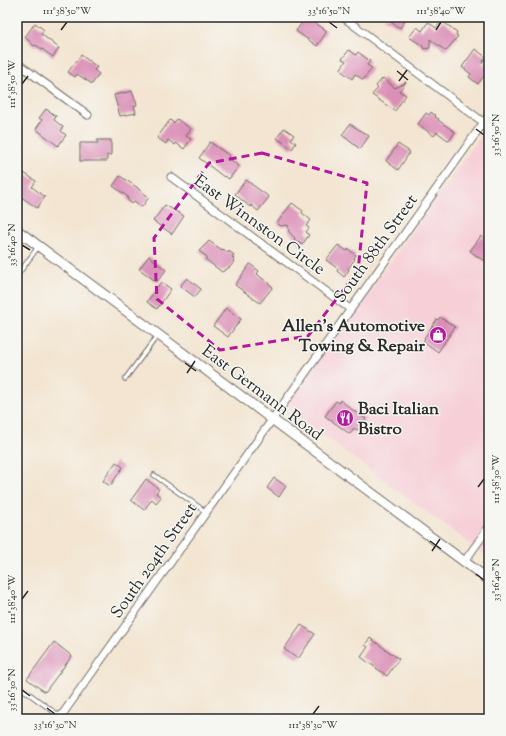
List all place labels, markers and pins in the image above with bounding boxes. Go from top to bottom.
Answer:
place label: Allen's Automotive Towing & Repair [282,315,426,359]
shop icon: Allen's Automotive Towing & Repair [428,325,448,345]
place label: Baci Italian Bistro [358,398,440,442]
restaurant icon: Baci Italian Bistro [335,408,355,428]

